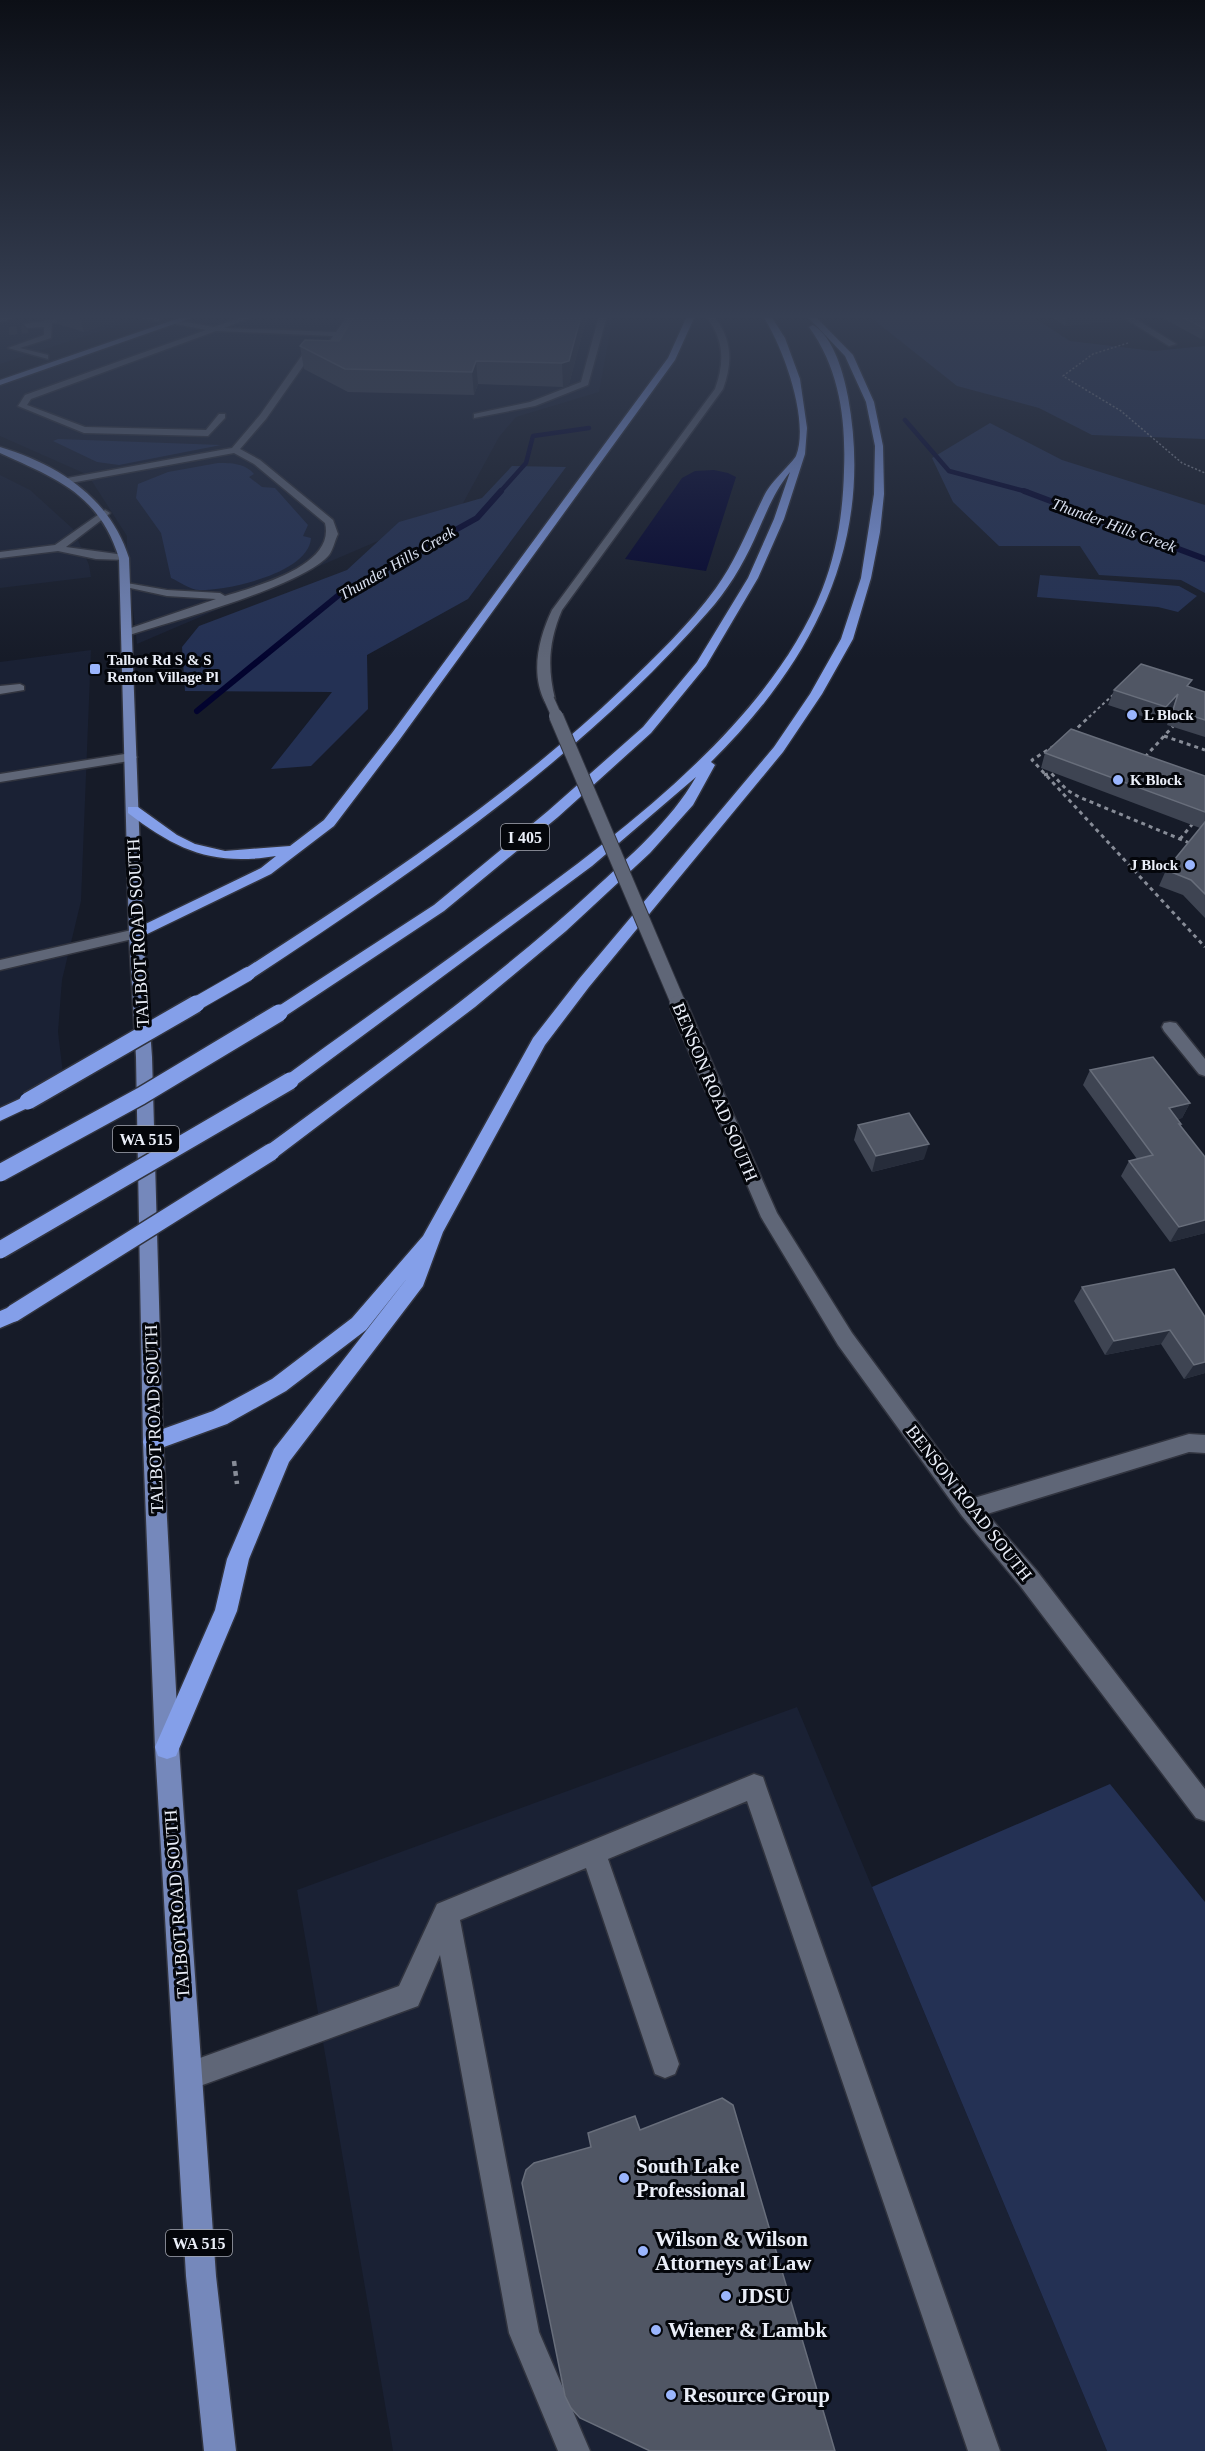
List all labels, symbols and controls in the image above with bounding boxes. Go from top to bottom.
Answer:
water label: Thunder Hills Creek [1050,495,1179,556]
water label: Thunder Hills Creek [336,522,459,603]
place label: Talbot Rd S & S Renton Village Pl [107,652,219,685]
marker: Talbot Rd S & S Renton Village Pl [88,662,102,676]
place label: L Block [1144,707,1194,723]
marker: L Block [1125,708,1139,722]
place label: K Block [1130,772,1183,788]
marker: K Block [1111,773,1125,787]
road number: I 405 [501,824,549,850]
street label: TALBOT ROAD SOUTH [123,838,153,1028]
place label: J Block [1130,857,1179,873]
marker: J Block [1183,858,1197,872]
street label: BENSON ROAD SOUTH [668,1000,762,1184]
road number: WA 515 [113,1126,179,1152]
street label: TALBOT ROAD SOUTH [141,1324,167,1514]
street label: BENSON ROAD SOUTH [902,1421,1036,1585]
street label: TALBOT ROAD SOUTH [160,1809,194,1999]
place label: South Lake Professional [636,2154,745,2202]
marker: South Lake Professional [617,2171,631,2185]
place label: Wilson & Wilson Attorneys at Law [655,2227,812,2275]
road number: WA 515 [166,2230,232,2256]
marker: Wilson & Wilson Attorneys at Law [636,2244,650,2258]
place label: JDSU [738,2284,791,2308]
marker: JDSU [719,2289,733,2303]
place label: Wiener & Lambk [668,2318,827,2342]
marker: Wiener & Lambk [649,2323,663,2337]
place label: Resource Group [683,2383,830,2407]
marker: Resource Group [664,2388,678,2402]

